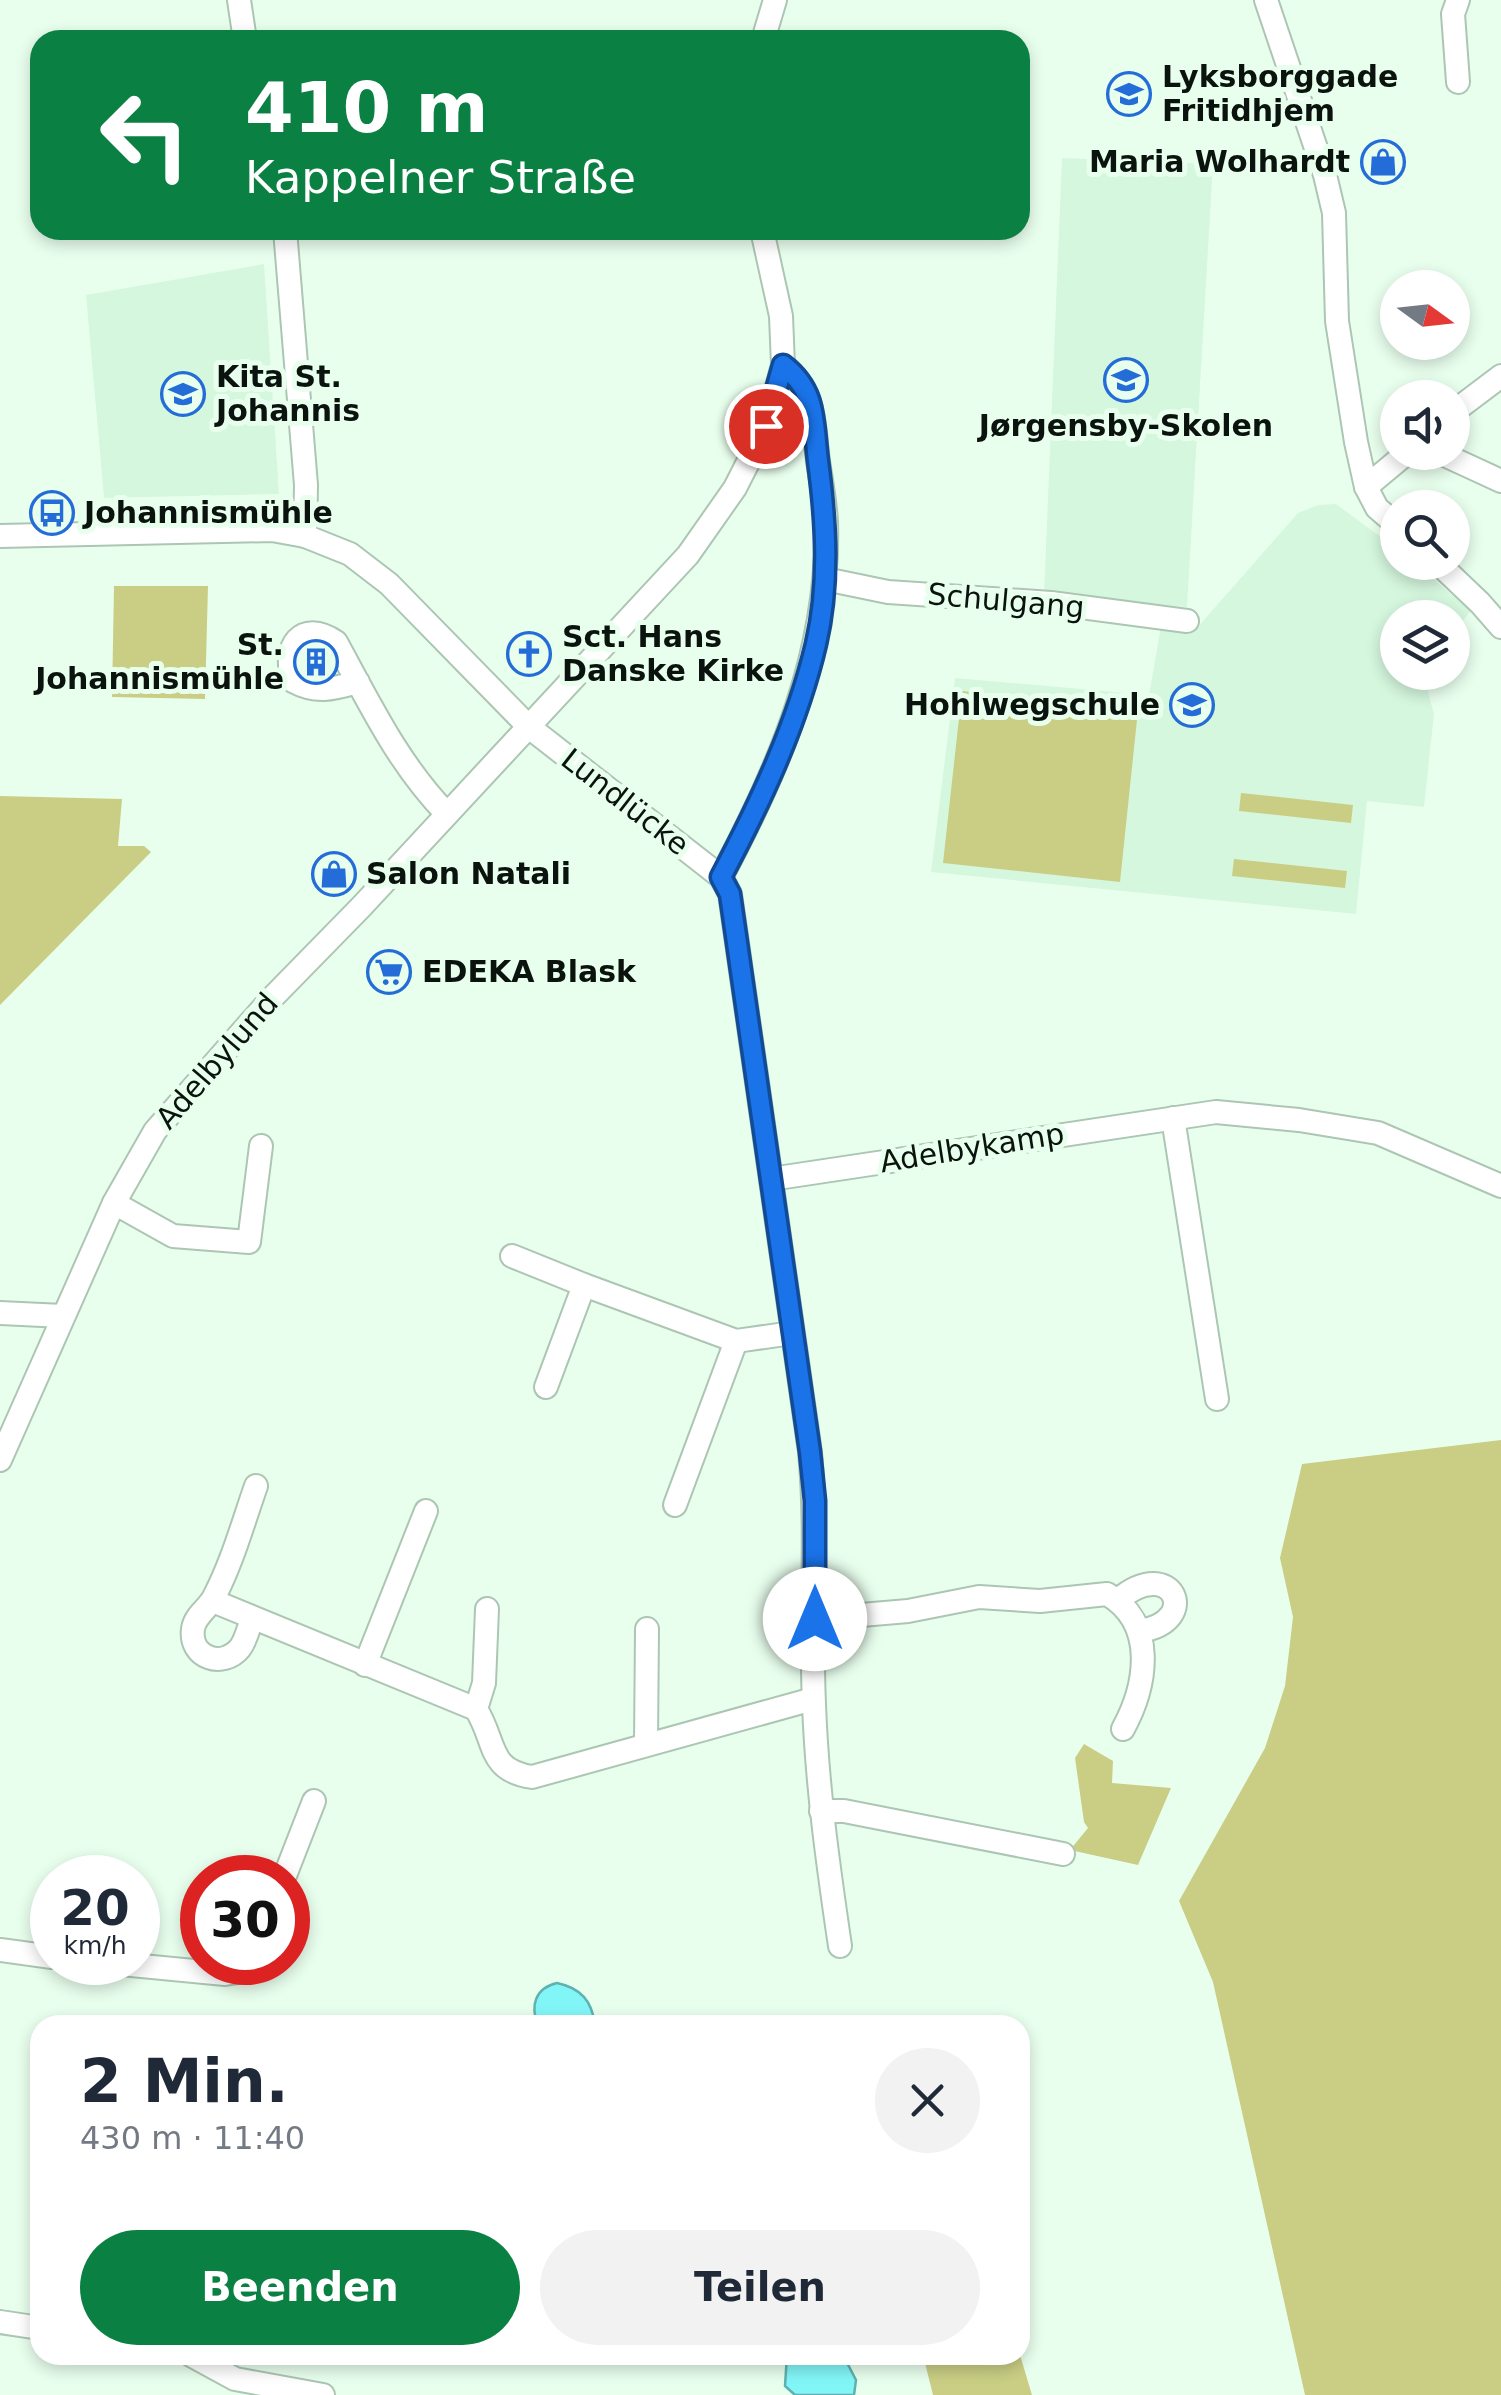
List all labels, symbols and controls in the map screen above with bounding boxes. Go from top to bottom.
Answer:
place label: Lyksborggade Fritidhjem [1162,59,1398,128]
text: 410 m [245,67,488,149]
icon: left [80,70,210,200]
school or university icon: Lyksborggade Fritidhjem [1106,71,1152,117]
shop icon: Maria Wolhardt [1360,139,1406,185]
place label: Maria Wolhardt [1089,144,1350,179]
text: Kappelner Straße [245,151,636,204]
north arrow [1380,270,1470,360]
map controls [1380,270,1470,690]
school or university icon: Jørgensby-Skolen [1103,357,1149,403]
place label: Kita St. Johannis [214,359,360,428]
school or university icon: Kita St. Johannis [160,371,206,417]
button: sound [1380,380,1470,470]
pin [724,384,809,469]
icon: arrive [739,399,794,454]
place label: Jørgensby-Skolen [977,408,1273,443]
bus stop icon: Johannismühle [29,490,75,536]
button: search [1380,490,1470,580]
place label: Johannismühle [82,495,333,530]
street label: Schulgang [926,576,1086,625]
button: layers [1380,600,1470,690]
place label: Sct. Hans Danske Kirke [562,619,784,688]
place label: St. Johannismühle [33,627,284,696]
church icon: Sct. Hans Danske Kirke [506,631,552,677]
building icon: St. Johannismühle [293,639,339,685]
school or university icon: Hohlwegschule [1169,682,1215,728]
place label: Hohlwegschule [904,687,1160,722]
street label: Lundlücke [555,741,696,862]
shop icon: Salon Natali [311,851,357,897]
place label: Salon Natali [366,856,571,891]
supermarket icon: EDEKA Blask [366,949,412,995]
place label: EDEKA Blask [422,954,637,989]
street label: Adelbylund [148,986,285,1136]
street label: Adelbykamp [877,1116,1067,1179]
position arrow [763,1567,867,1671]
speed limit sign: 30 [180,1855,310,1985]
text: 20 [60,1879,130,1937]
text: km/h [63,1931,127,1960]
text: 2 Min. [80,2046,288,2116]
button: close [875,2048,980,2153]
text: 430 m · 11:40 [80,2119,305,2157]
button: Beenden [80,2230,520,2345]
button: Teilen [540,2230,980,2345]

